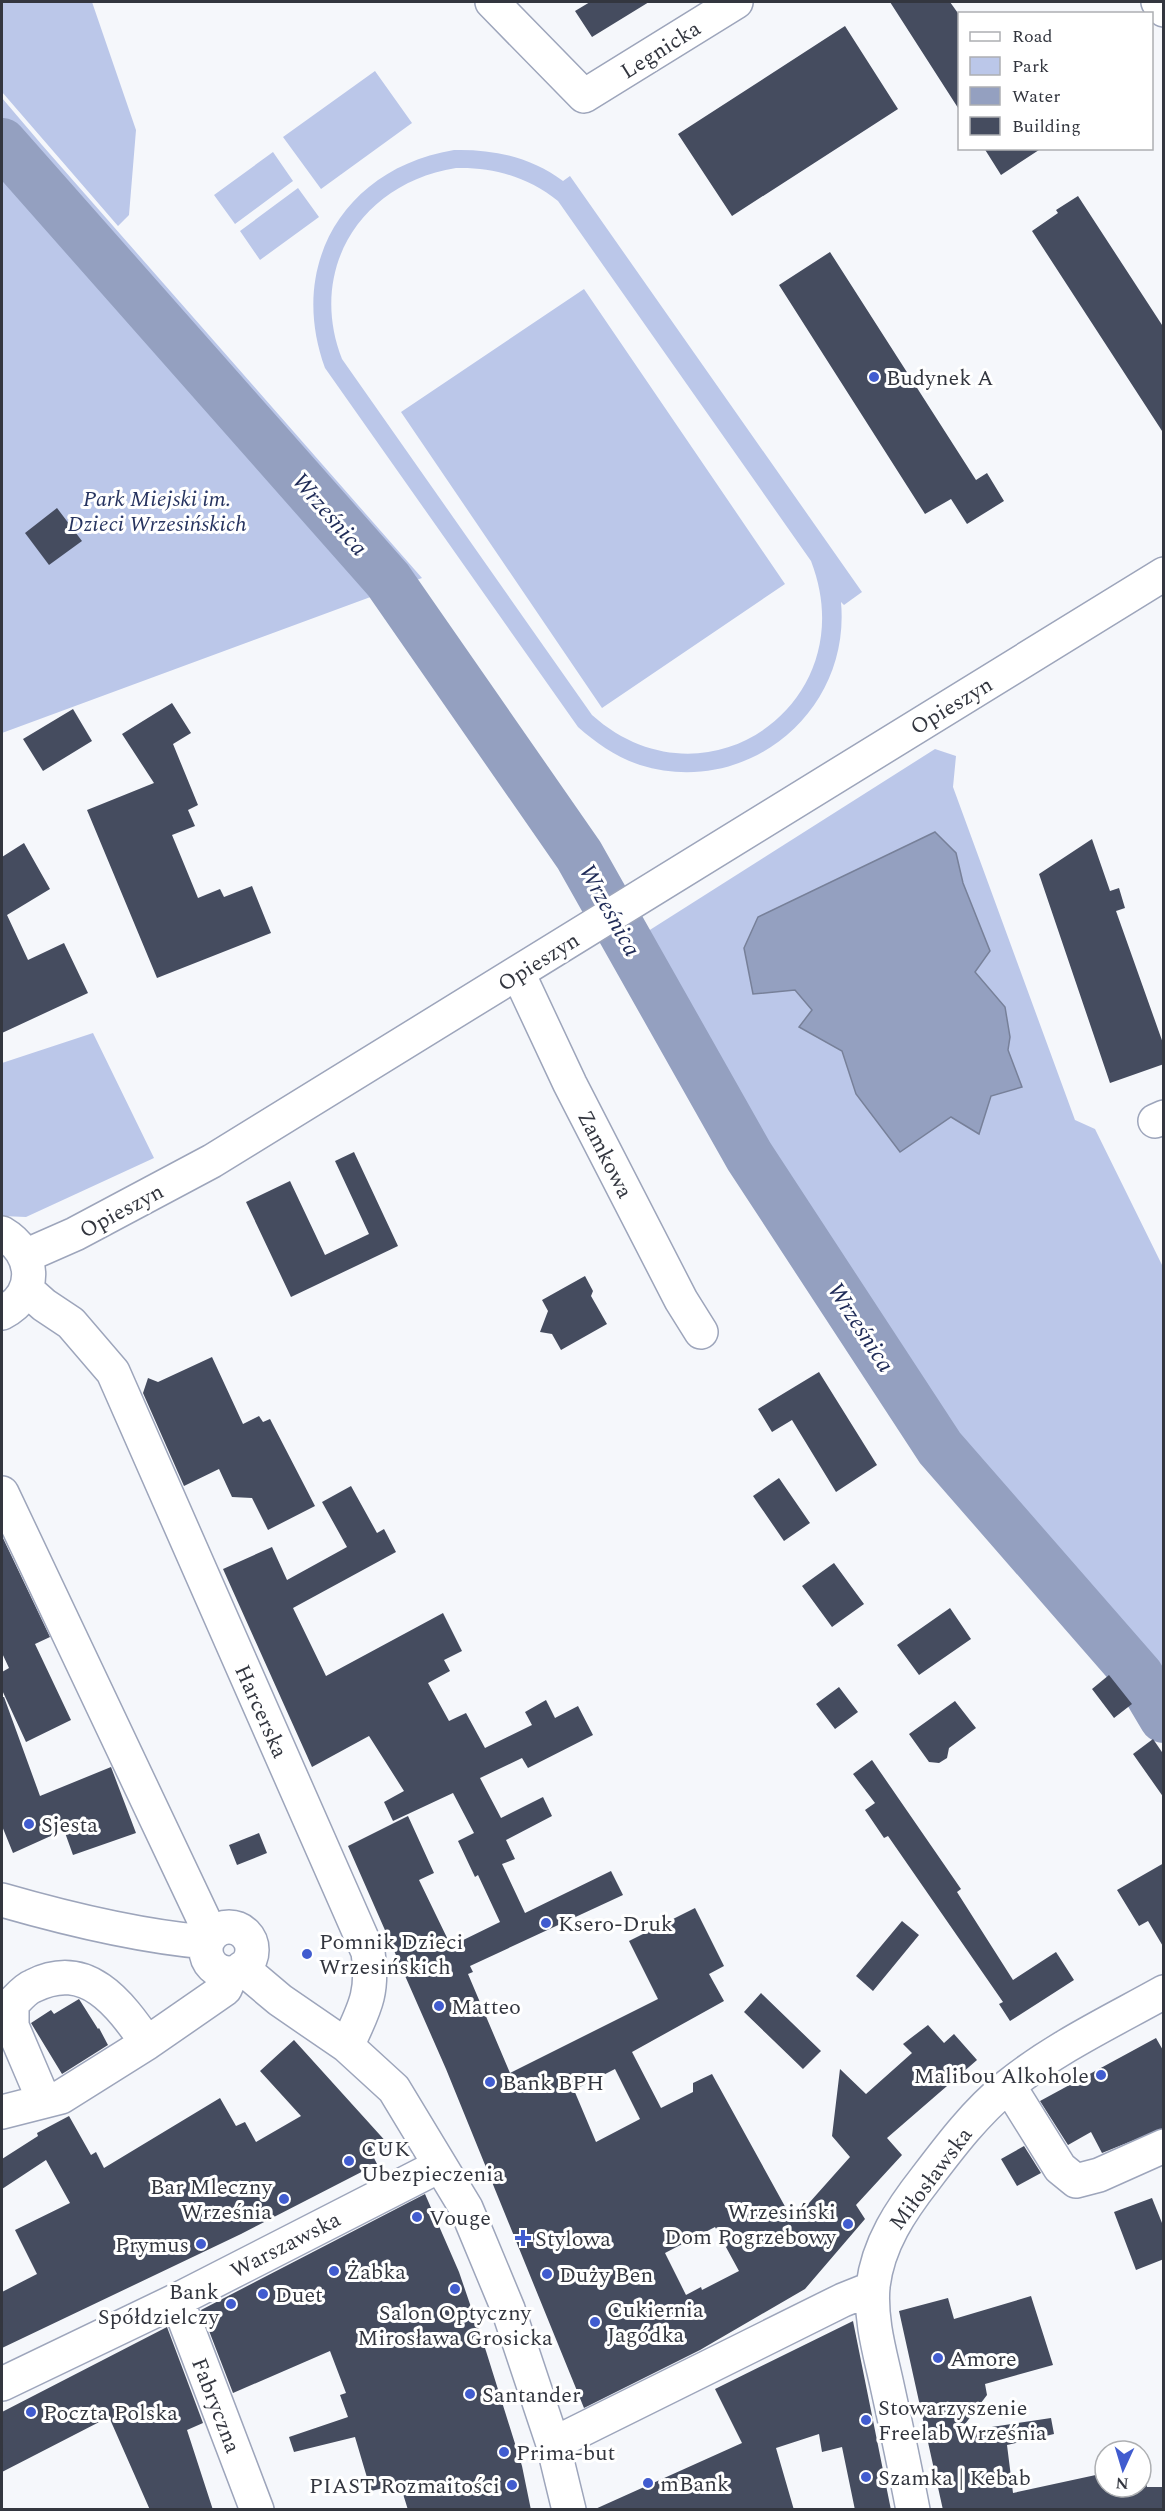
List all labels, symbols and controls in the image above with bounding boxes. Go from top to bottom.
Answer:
legend [958,12,1153,150]
street label: Legnicka [614,13,708,88]
text: Road [1012,23,1053,50]
text: Park [1012,53,1049,80]
text: Water [1012,83,1060,110]
text: Building [1012,113,1081,140]
place label: Budynek A [886,362,993,395]
marker: Budynek A [867,370,881,384]
water label: Wrześnica [282,465,376,565]
park label: Park Miejski im. Dzieci Wrzesińskich [67,483,247,541]
street label: Opieszyn [904,669,999,744]
water label: Wrześnica [569,857,649,964]
street label: Opieszyn [491,924,586,1000]
street label: Zamkowa [568,1105,641,1205]
street label: Opieszyn [74,1175,170,1247]
water label: Wrześnica [817,1275,903,1380]
street label: Harcerska [225,1659,296,1764]
place label: Sjesta [41,1809,98,1842]
marker: Sjesta [22,1817,36,1831]
place label: Ksero-Druk [558,1908,673,1941]
marker: Ksero-Druk [539,1916,553,1930]
place label: Pomnik Dzieci Wrzesińskich [319,1926,463,1984]
marker: Pomnik Dzieci Wrzesińskich [300,1947,314,1961]
place label: Matteo [451,1991,521,2024]
marker: Matteo [432,1999,446,2013]
place label: Malibou Alkohole [913,2060,1089,2093]
place label: Bank BPH [502,2067,604,2100]
marker: Malibou Alkohole [1094,2068,1108,2082]
marker: Bank BPH [483,2075,497,2089]
street label: Miłosławska [881,2120,981,2237]
place label: CUK Ubezpieczenia [361,2133,504,2191]
marker: CUK Ubezpieczenia [342,2154,356,2168]
place label: Bar Mleczny Września [150,2171,273,2229]
marker: Bar Mleczny Września [277,2192,291,2206]
place label: Wrzesiński Dom Pogrzebowy [664,2196,837,2254]
place label: Vouge [429,2202,491,2235]
street label: Warszawska [225,2203,347,2287]
marker: Vouge [410,2210,424,2224]
marker: Wrzesiński Dom Pogrzebowy [841,2217,855,2231]
place label: Stylowa [535,2223,611,2256]
place label: Prymus [115,2229,189,2262]
marker: Stylowa [516,2231,530,2245]
marker: Prymus [194,2237,208,2251]
place label: Żabka [346,2256,406,2289]
place label: Duży Ben [559,2259,653,2292]
marker: Żabka [327,2264,341,2278]
marker: Duży Ben [540,2267,554,2281]
place label: Bank Spółdzielczy [98,2276,220,2334]
place label: Duet [275,2279,323,2312]
marker: Salon Optyczny Mirosława Grosicka [448,2282,462,2296]
marker: Duet [256,2287,270,2301]
place label: Cukiernia Jagódka [607,2294,704,2352]
marker: Bank Spółdzielczy [224,2297,238,2311]
place label: Salon Optyczny Mirosława Grosicka [357,2297,553,2355]
marker: Cukiernia Jagódka [588,2315,602,2329]
place label: Amore [950,2343,1017,2376]
marker: Amore [931,2351,945,2365]
street label: Fabryczna [182,2353,249,2458]
place label: Santander [482,2379,581,2412]
marker: Santander [463,2387,477,2401]
place label: Stowarzyszenie Freelab Września [878,2392,1047,2450]
place label: Poczta Polska [43,2397,178,2430]
marker: Poczta Polska [24,2405,38,2419]
marker: Stowarzyszenie Freelab Września [859,2413,873,2427]
place label: Prima-but [516,2437,615,2470]
north arrow [1093,2439,1153,2499]
marker: Prima-but [497,2445,511,2459]
place label: Szamka | Kebab [878,2462,1031,2495]
place label: mBank [660,2468,729,2501]
place label: PIAST Rozmaitości [309,2470,500,2503]
marker: Szamka | Kebab [859,2470,873,2484]
text: N [1115,2471,1129,2495]
marker: mBank [641,2476,655,2490]
marker: PIAST Rozmaitości [505,2478,519,2492]

